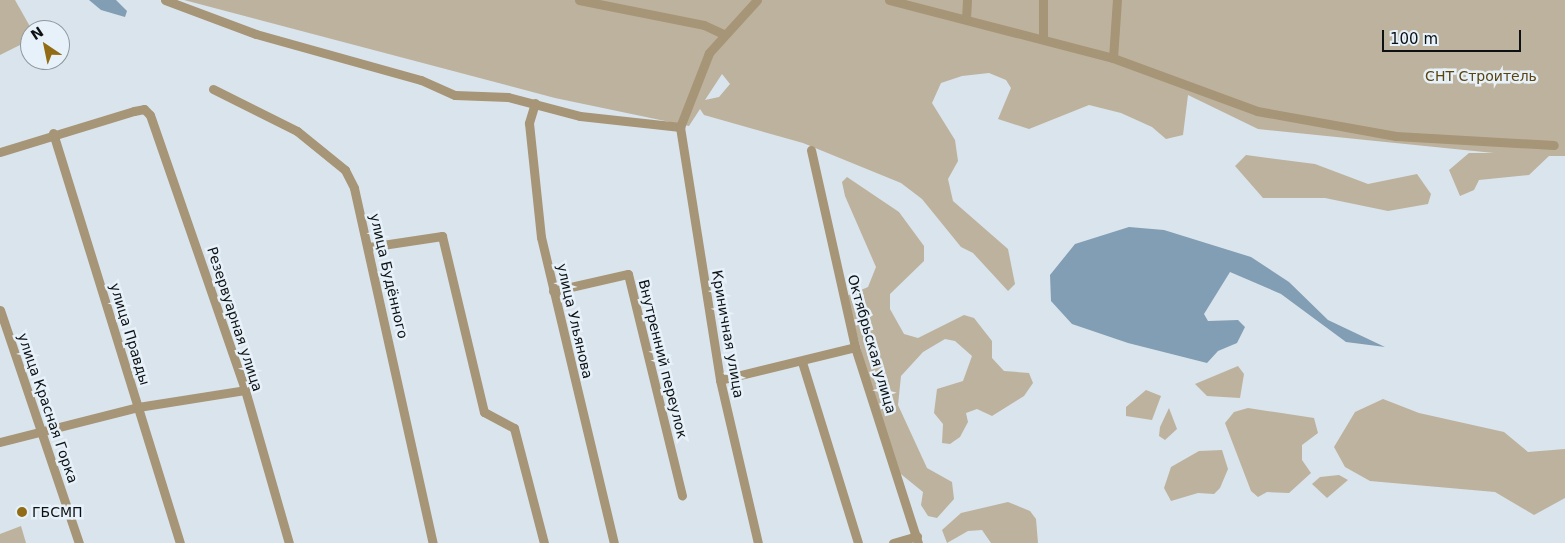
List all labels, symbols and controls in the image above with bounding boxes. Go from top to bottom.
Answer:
north arrow [20,20,70,70]
scale bar [1385,20,1524,52]
text: N [28,23,47,43]
text: 100 m [1390,30,1438,48]
park label: СНТ Строитель [1425,68,1537,84]
street label: улица Будённого [366,212,412,340]
street label: Резервуарная улица [204,245,266,393]
street label: улица Ульянова [554,262,596,380]
street label: Криничная улица [708,269,748,399]
street label: Октябрьская улица [844,273,900,415]
street label: Внутренний переулок [635,278,691,440]
street label: улица Правды [106,281,154,387]
street label: улица Красная Горка [14,331,82,485]
place label: ГБСМП [32,504,83,520]
marker: ГБСМП [16,506,28,518]

